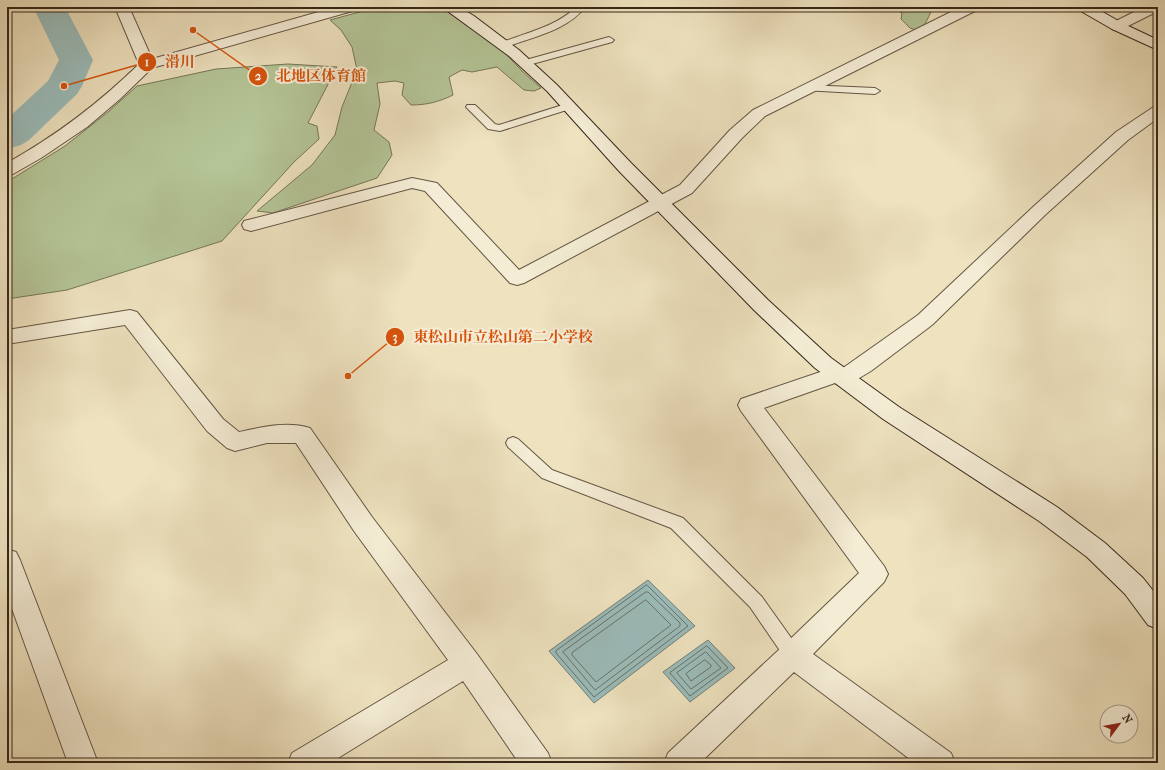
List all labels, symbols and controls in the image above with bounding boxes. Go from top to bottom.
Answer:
callout: 滑川 [137,49,203,76]
text: 滑川 [165,53,195,71]
text: 1 [145,55,149,69]
callout: 北地区体育館 [248,62,374,89]
text: 北地区体育館 [276,67,366,85]
text: 2 [255,69,262,83]
callout: 東松山市立松山第二小学校 [385,324,601,351]
text: 東松山市立松山第二小学校 [413,328,593,346]
text: 3 [393,330,398,345]
north arrow [1099,704,1139,744]
text: N [1119,712,1135,726]

